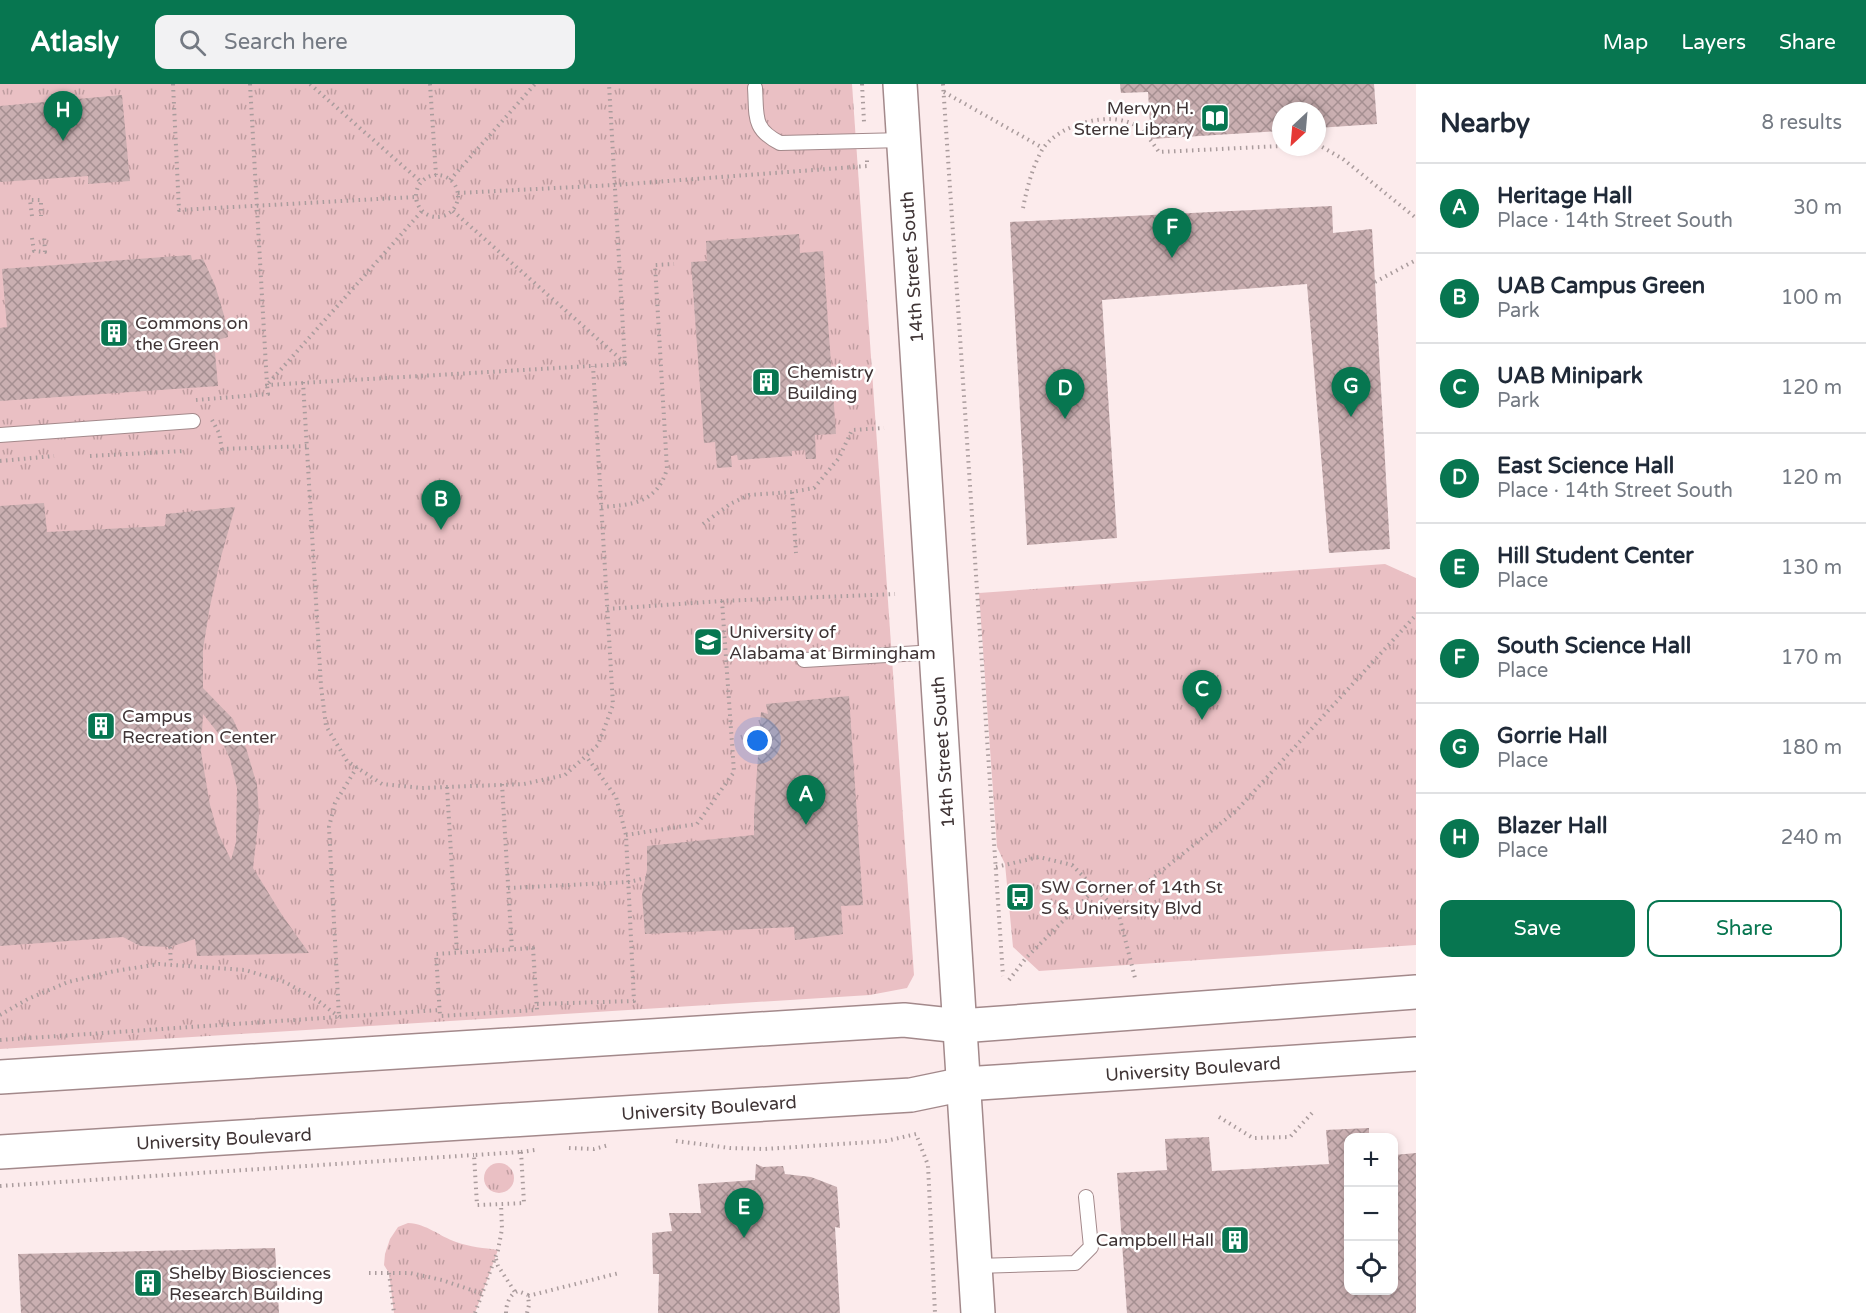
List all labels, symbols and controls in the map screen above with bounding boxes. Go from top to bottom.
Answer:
search box [155,15,575,69]
text: Atlasly [30,25,119,59]
icon: search [176,26,209,59]
text: Search here [224,29,348,55]
text: Map [1603,30,1648,55]
text: Layers [1681,30,1746,55]
text: Share [1779,30,1836,55]
pin: H [44,92,82,141]
place label: Mervyn H. Sterne Library [1074,97,1194,140]
library icon: Mervyn H. Sterne Library [1199,102,1231,134]
north arrow [1272,102,1326,156]
text: Nearby [1440,108,1530,139]
text: 8 results [1762,111,1842,135]
text: Heritage Hall [1497,183,1632,209]
street label: 14th Street South [896,190,928,344]
text: A [1452,196,1467,220]
text: 30 m [1793,196,1842,220]
pin: F [1152,208,1192,258]
text: Place · 14th Street South [1497,209,1733,233]
text: UAB Campus Green [1497,273,1705,299]
text: B [1453,286,1466,310]
text: 100 m [1781,286,1842,310]
text: Park [1497,299,1540,323]
place label: Commons on the Green [135,312,248,355]
building icon: Commons on the Green [98,317,130,349]
place label: Chemistry Building [787,361,874,404]
text: UAB Minipark [1497,363,1643,389]
building icon: Chemistry Building [750,366,782,398]
pin: G [1332,368,1370,417]
pin: D [1046,370,1084,419]
text: C [1453,376,1466,400]
text: 120 m [1781,376,1842,400]
text: Park [1497,389,1540,413]
text: East Science Hall [1497,453,1674,479]
text: D [1452,466,1467,490]
text: 120 m [1781,466,1842,490]
text: Place · 14th Street South [1497,479,1733,503]
pin: B [422,480,460,530]
text: Hill Student Center [1497,543,1694,569]
text: E [1453,556,1466,580]
text: 130 m [1781,556,1842,580]
text: Place [1497,569,1548,593]
place label: University of Alabama at Birmingham [729,621,936,664]
school or university icon: University of Alabama at Birmingham [692,626,724,658]
text: South Science Hall [1497,633,1691,659]
text: F [1453,646,1466,670]
text: 170 m [1781,646,1842,670]
text: Place [1497,659,1548,683]
pin: C [1182,670,1222,720]
street label: 14th Street South [927,675,959,829]
place label: Campus Recreation Center [122,705,276,748]
building icon: Campus Recreation Center [85,710,117,742]
text: Gorrie Hall [1497,723,1607,749]
your location [743,726,772,755]
text: G [1452,736,1467,760]
text: 180 m [1781,736,1842,760]
text: Place [1497,749,1548,773]
pin: A [786,776,826,825]
text: Blazer Hall [1497,813,1607,839]
text: H [1452,826,1467,850]
text: 240 m [1781,826,1842,850]
text: Place [1497,839,1548,863]
place label: SW Corner of 14th St S & University Blvd [1041,876,1223,919]
bus stop icon: SW Corner of 14th St S & University Blvd [1004,881,1036,913]
button: Save [1440,900,1635,957]
button: Share [1647,900,1842,957]
street label: University Boulevard [1104,1052,1282,1086]
street label: University Boulevard [620,1091,798,1125]
street label: University Boulevard [136,1123,312,1155]
map controls [1344,1133,1398,1295]
button: + [1344,1133,1398,1187]
button: − [1344,1187,1398,1241]
pin: E [724,1188,764,1238]
building icon: Campbell Hall [1219,1224,1251,1256]
place label: Campbell Hall [1096,1229,1214,1251]
button: locate [1344,1241,1398,1295]
place label: Shelby Biosciences Research Building [169,1262,331,1305]
building icon: Shelby Biosciences Research Building [132,1267,164,1299]

